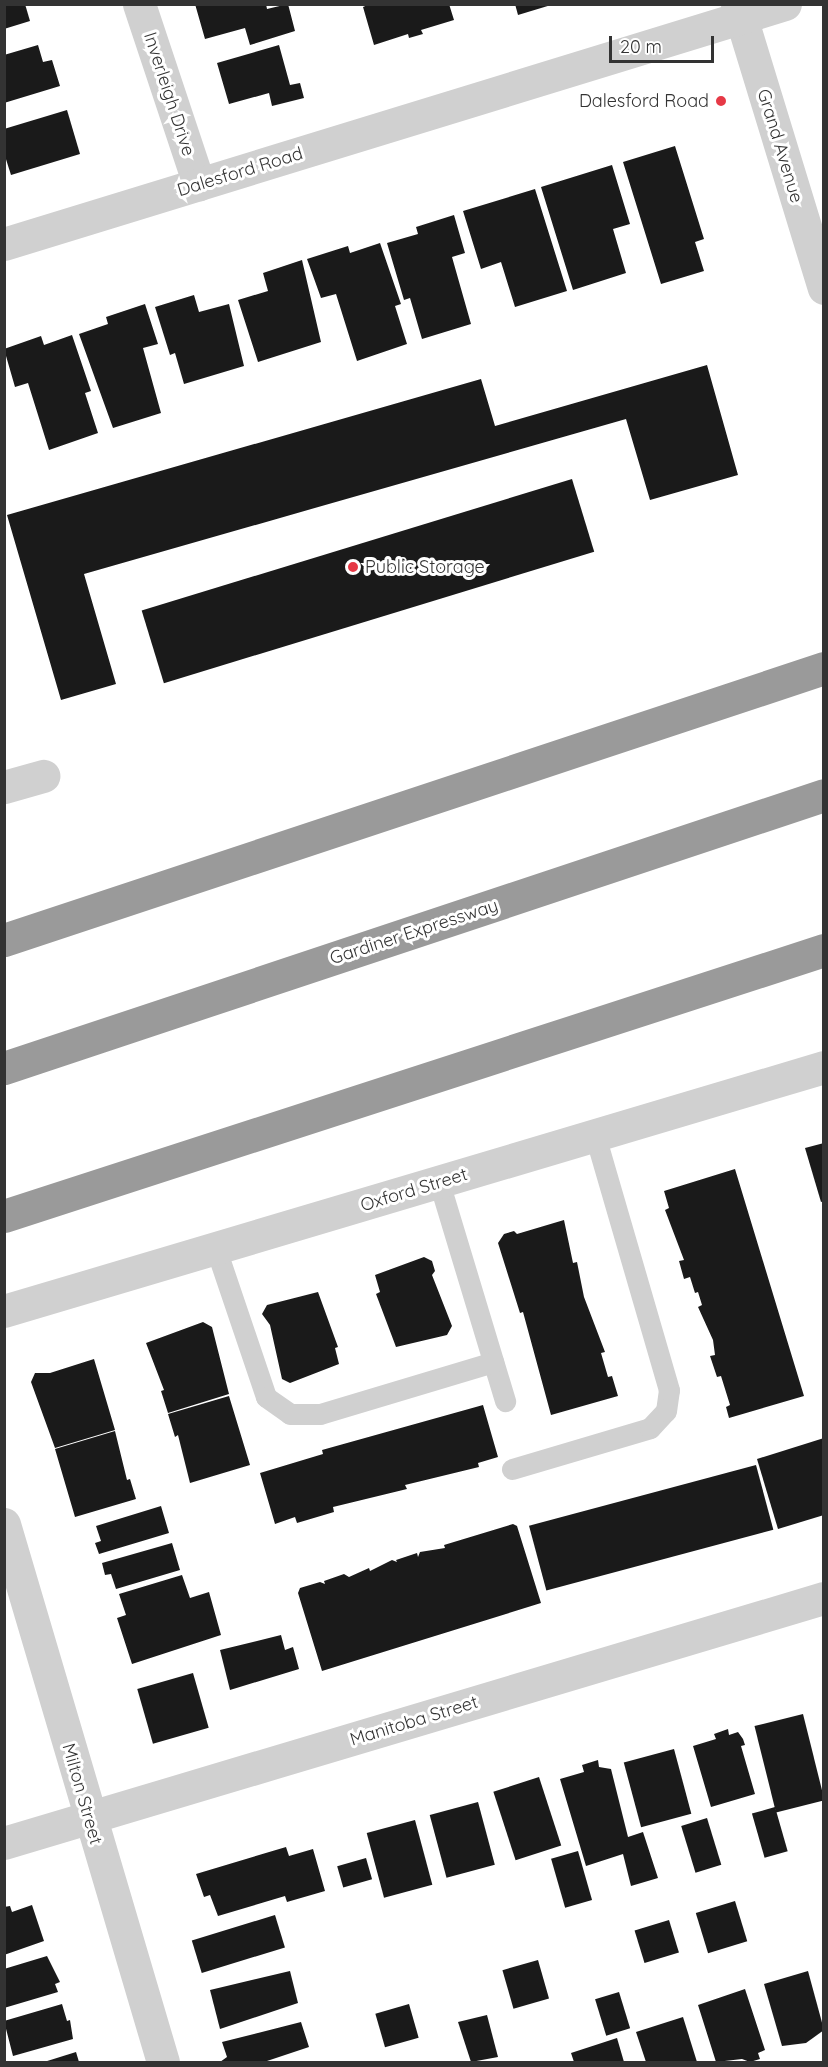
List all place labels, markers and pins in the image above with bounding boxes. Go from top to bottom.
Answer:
place label: Dalesford Road [579,90,709,112]
marker: Dalesford Road [714,94,728,108]
place label: Public Storage [365,556,485,578]
marker: Public Storage [346,560,360,574]

